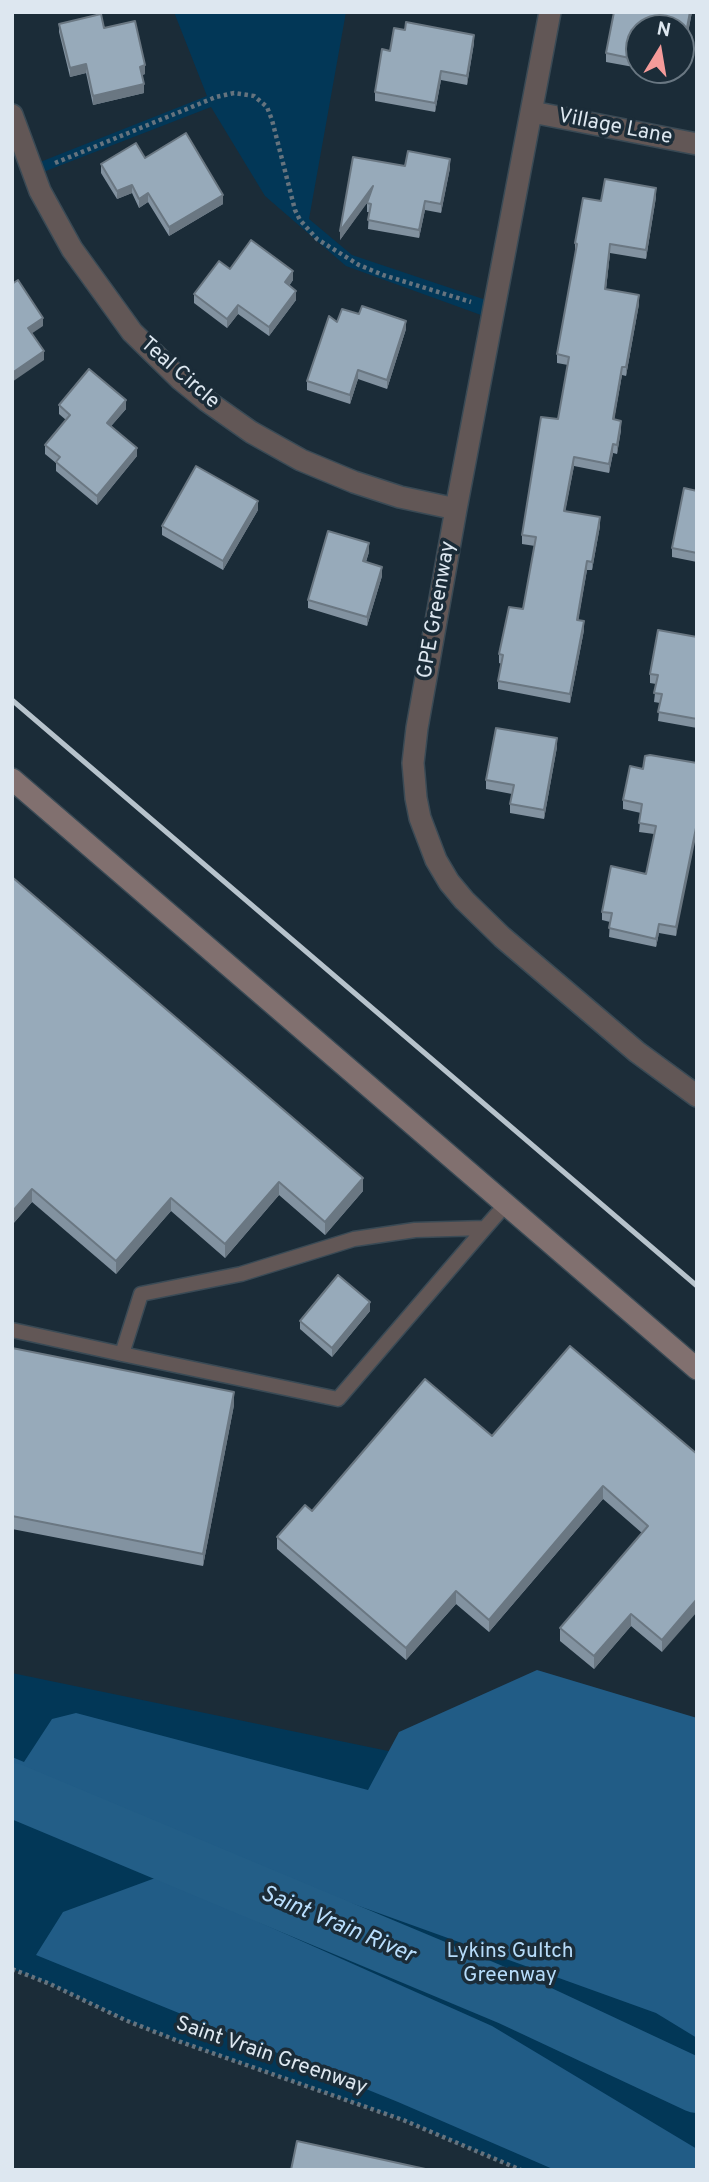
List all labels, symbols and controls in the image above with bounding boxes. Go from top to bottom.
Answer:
north arrow [625,14,695,84]
text: N [655,17,673,43]
street label: Village Lane [556,105,674,151]
street label: Teal Circle [134,333,224,415]
street label: GPE Greenway [414,539,462,681]
water label: Saint Vrain River [256,1881,418,1971]
park label: Lykins Gultch Greenway [447,1940,573,1990]
street label: Saint Vrain Greenway [172,2012,370,2102]

